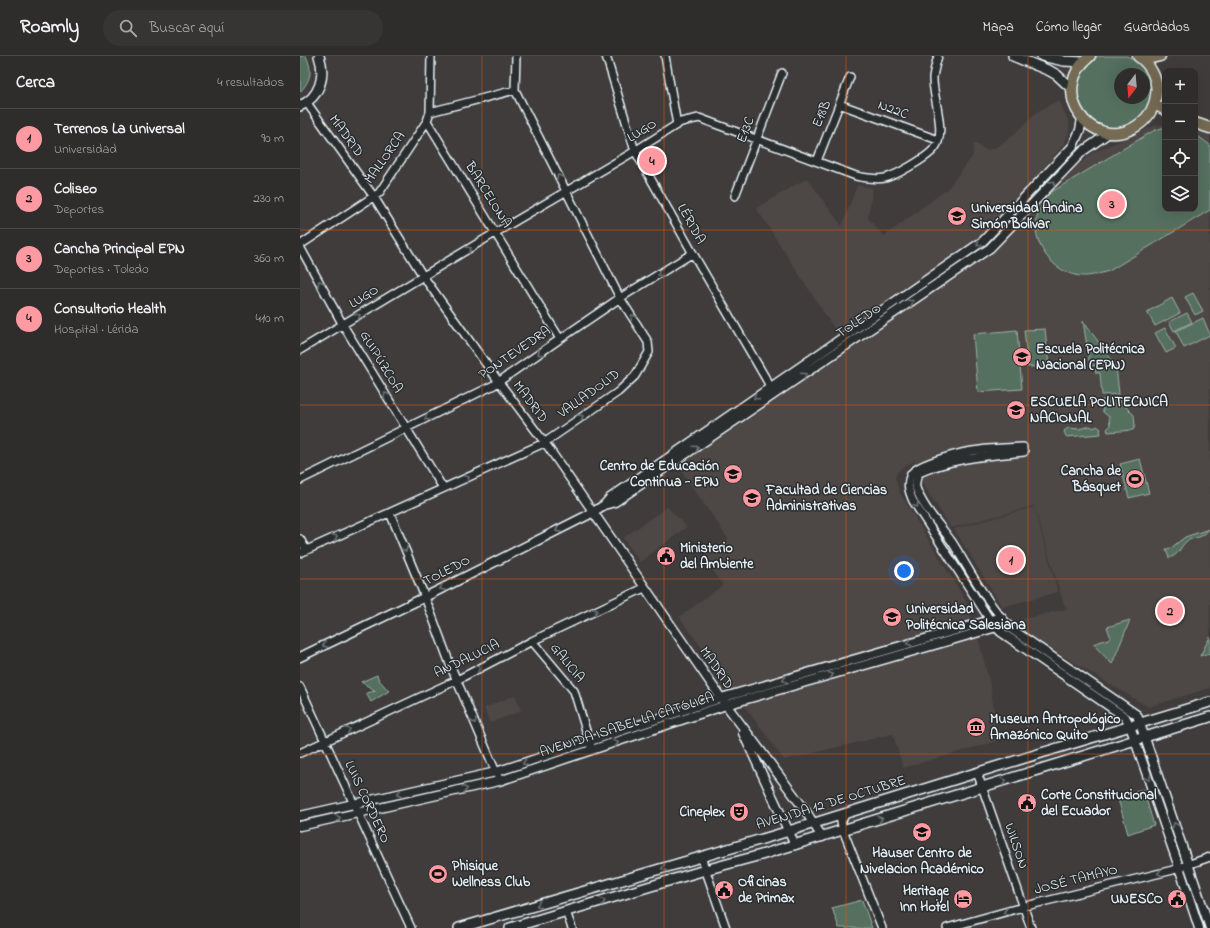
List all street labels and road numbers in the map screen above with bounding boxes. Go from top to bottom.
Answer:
street label: N22C [875,95,911,125]
street label: E18B [807,97,837,131]
street label: MADRID [323,110,369,162]
street label: LUGO [623,114,661,148]
street label: E13C [731,114,761,146]
street label: MALLORCA [359,127,411,189]
street label: BARCELONA [459,157,517,232]
street label: LÉRIDA [671,200,711,248]
street label: LUGO [345,280,383,314]
street label: TOLEDO [832,298,886,344]
street label: PONTEVEDRA [475,321,555,385]
street label: GUIPÚZCOA [354,327,408,397]
street label: VALLADOLID [553,364,624,424]
street label: MADRID [507,377,553,427]
street label: TOLEDO [420,550,474,592]
street label: ANDALUCIA [431,634,503,684]
street label: GALICIA [545,639,589,687]
street label: MADRID [694,642,738,694]
street label: AVENIDA ISABEL LA CATÓLICA [537,687,717,763]
street label: LUIS CORDERO [339,757,395,847]
street label: AVENIDA 12 DE OCTUBRE [754,770,908,836]
street label: WILSON [998,820,1034,872]
street label: JOSÉ TAMAYO [1032,859,1120,901]

